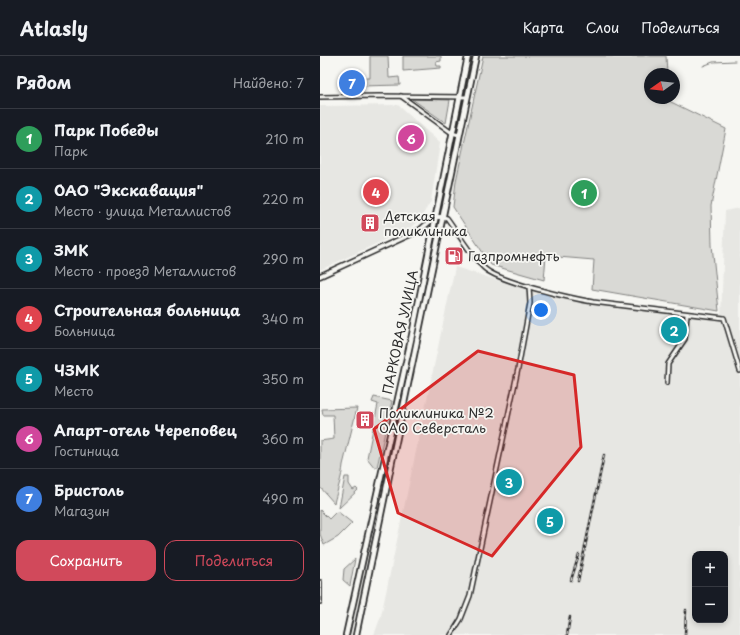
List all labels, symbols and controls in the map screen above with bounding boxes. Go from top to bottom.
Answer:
text: Atlasly [20,14,88,42]
text: Карта [523,17,564,38]
text: Слои [586,17,619,38]
text: Поделиться [641,17,720,38]
pin: 7 [339,68,365,98]
north arrow [644,68,680,104]
text: Рядом [16,69,71,95]
text: Найдено: 7 [233,73,304,92]
text: Парк Победы [54,118,159,141]
pin: 6 [398,123,424,153]
text: 1 [26,129,32,148]
text: 210 m [265,129,304,148]
text: Парк [54,141,88,160]
pin: 4 [363,177,389,207]
text: ОАО "Экскавация" [54,178,203,201]
pin: 1 [571,178,597,208]
text: 2 [24,189,34,208]
text: 220 m [262,189,304,208]
text: Место · улица Металлистов [54,201,231,220]
place label: Детская поликлиника [383,206,468,240]
building icon: Детская поликлиника [359,212,381,234]
text: ЗМК [54,238,88,261]
fuel station icon: Газпромнефть [443,245,465,267]
place label: Газпромнефть [468,246,559,265]
text: 3 [25,249,33,268]
text: 290 m [263,249,304,268]
text: Место · проезд Металлистов [54,261,236,280]
street label: ПАРКОВАЯ УЛИЦА [377,268,422,396]
text: Строительная больница [54,298,240,321]
your location [531,300,551,320]
text: 4 [25,309,33,328]
text: 340 m [261,309,304,328]
pin: 2 [661,315,687,345]
text: Больница [54,321,115,340]
text: ЧЗМК [54,358,99,381]
text: 5 [25,369,33,388]
text: 350 m [262,369,304,388]
text: Место [54,381,94,400]
place label: Поликлиника №2 ОАО Северсталь [379,403,494,437]
building icon: Поликлиника №2 ОАО Северсталь [354,409,376,431]
text: Апарт-отель Череповец [54,418,237,441]
text: 6 [24,429,34,448]
text: 360 m [261,429,304,448]
text: Гостиница [54,441,119,460]
pin: 3 [496,467,522,497]
text: Бристоль [54,478,124,501]
text: 7 [25,489,33,508]
text: 490 m [262,489,304,508]
text: Магазин [54,501,110,520]
pin: 5 [537,506,563,536]
button: Сохранить [16,540,156,581]
button: Поделиться [164,540,304,581]
map controls [692,551,728,623]
button: + [692,551,728,587]
button: − [692,587,728,623]

